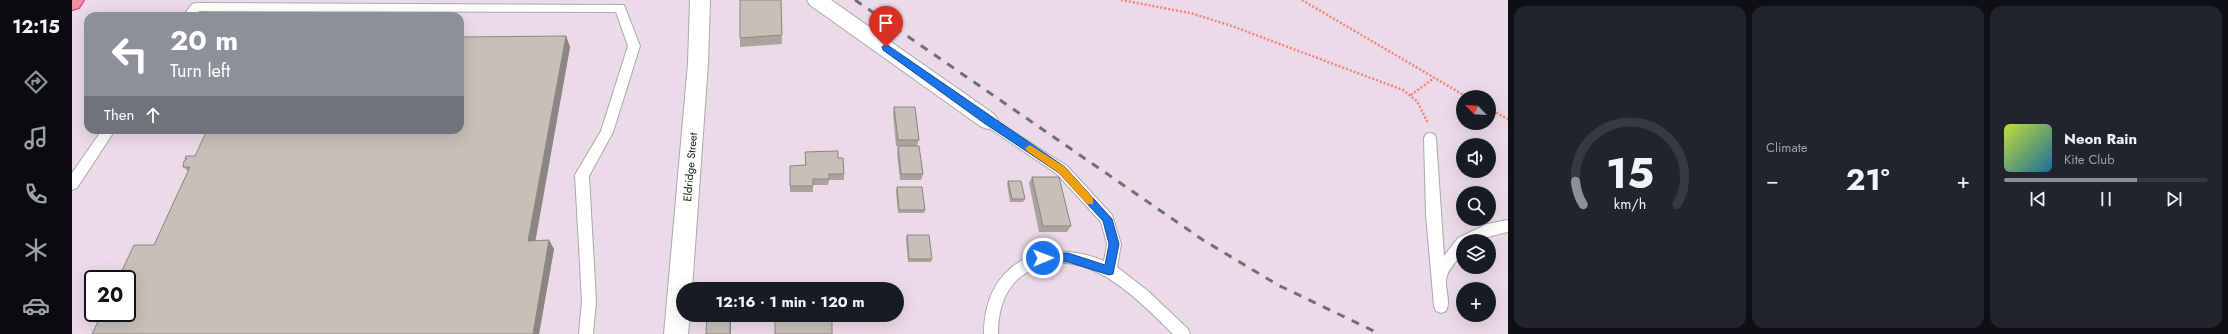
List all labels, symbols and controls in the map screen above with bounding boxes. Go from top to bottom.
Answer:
pin [869,6,903,47]
icon: arrive [875,12,897,34]
text: 12:15 [12,14,60,40]
text: 20 m [170,20,238,61]
icon: left [104,28,156,80]
text: Turn left [170,58,230,84]
icon: directions [22,68,50,96]
north arrow [1456,90,1496,130]
map controls [1456,90,1496,322]
text: Then [104,104,134,126]
icon: ahead [142,104,164,126]
icon: music [22,124,50,152]
text: Neon Rain [2064,128,2137,150]
street label: Eldridge Street [679,131,701,202]
button: sound [1456,138,1496,178]
text: Climate [1766,138,1807,157]
text: 15 [1606,143,1654,204]
text: Kite Club [2064,150,2115,169]
text: 21° [1846,158,1890,201]
text: − [1766,164,1779,196]
text: + [1956,164,1970,196]
icon: phone [22,180,50,208]
button: search [1456,186,1496,226]
icon: previous [2027,188,2049,210]
icon: pause [2095,188,2117,210]
icon: next [2163,188,2185,210]
text: km/h [1614,194,1646,214]
button: layers [1456,234,1496,274]
icon: climate [22,236,50,264]
position arrow [1022,237,1064,279]
speed limit sign: 20 [84,270,136,322]
button: + [1456,282,1496,322]
text: 12:16 · 1 min · 120 m [715,291,865,313]
icon: car [22,292,50,320]

